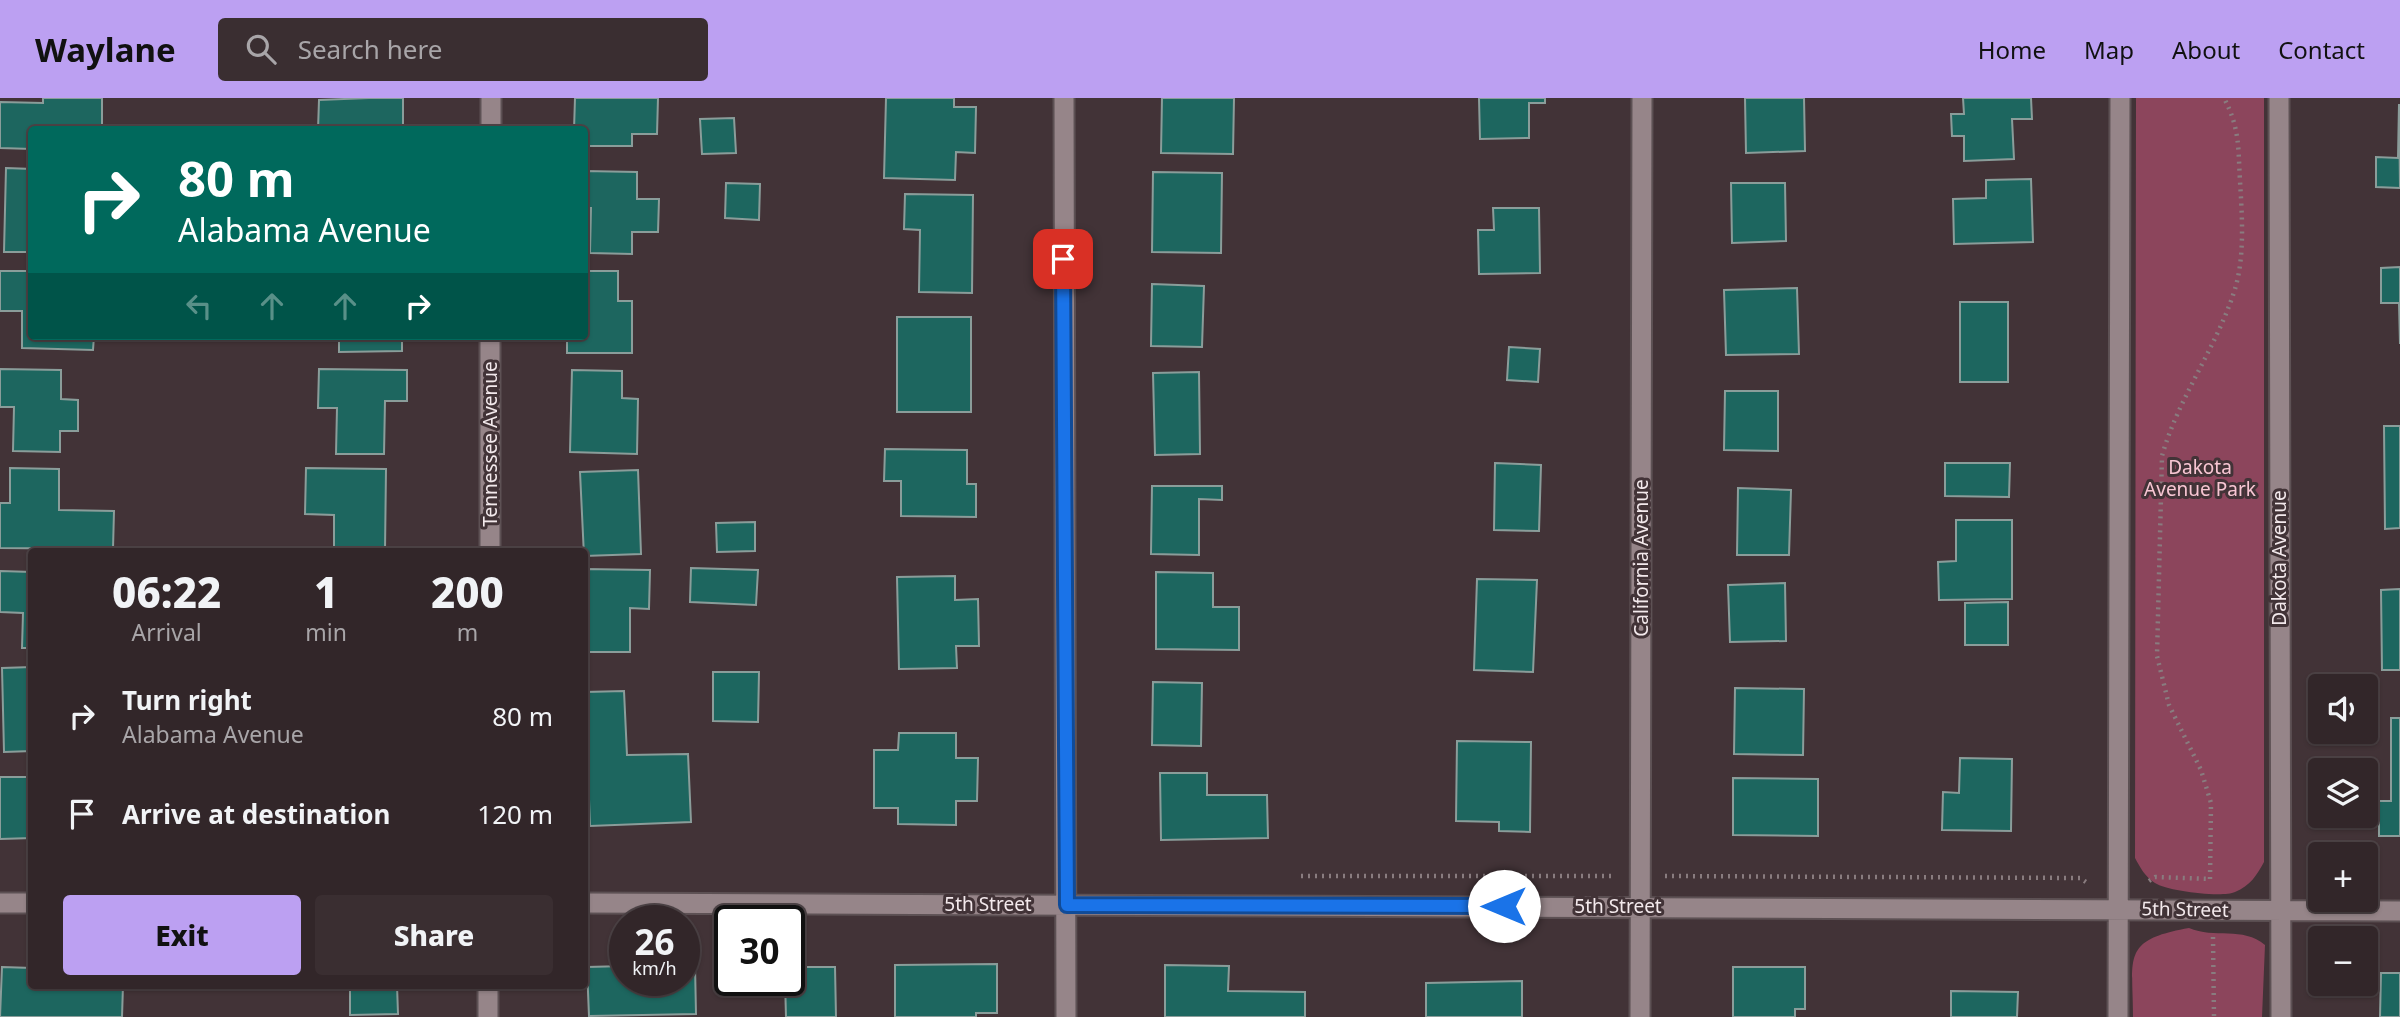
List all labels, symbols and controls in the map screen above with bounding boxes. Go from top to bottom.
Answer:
search box [218,18,708,81]
text: Waylane [35,27,176,72]
icon: search [242,30,280,68]
text: Search here [298,31,442,67]
text: Home [1978,33,2046,66]
text: Map [2084,33,2134,66]
text: About [2172,33,2240,66]
text: Contact [2278,33,2365,66]
text: 80 m [178,145,295,211]
icon: right [63,154,154,245]
text: Alabama Avenue [178,208,431,251]
pin [1033,229,1093,289]
icon: arrive [1044,240,1082,278]
icon: left [180,287,218,325]
icon: ahead [253,287,291,325]
icon: ahead [326,287,364,325]
icon: right [399,287,437,325]
street label: Tennessee Avenue [477,361,503,527]
park label: Dakota Avenue Park [2144,454,2256,502]
street label: California Avenue [1628,479,1654,637]
street label: Dakota Avenue [2266,490,2292,626]
text: 06:22 [112,563,221,620]
text: 1 [314,563,338,620]
text: 200 [431,563,504,620]
text: Arrival [132,616,202,648]
text: min [305,616,347,648]
text: m [457,616,478,648]
map controls [2308,674,2378,996]
button: sound [2308,674,2378,744]
text: Turn right [122,682,252,718]
icon: right [63,697,101,735]
text: 80 m [492,698,553,734]
text: Alabama Avenue [122,718,304,750]
button: layers [2308,758,2378,828]
icon: arrive [63,795,101,833]
text: Arrive at destination [122,796,391,832]
text: 120 m [477,796,553,832]
button: + [2308,842,2378,912]
position arrow [1467,869,1541,943]
street label: 5th Street [944,891,1032,917]
street label: 5th Street [1574,893,1662,919]
button: Exit [63,895,301,975]
button: Share [315,895,553,975]
street label: 5th Street [2141,895,2229,923]
speed limit sign: 30 [714,905,805,996]
text: 26 [634,918,675,965]
button: − [2308,926,2378,996]
text: km/h [632,956,677,980]

